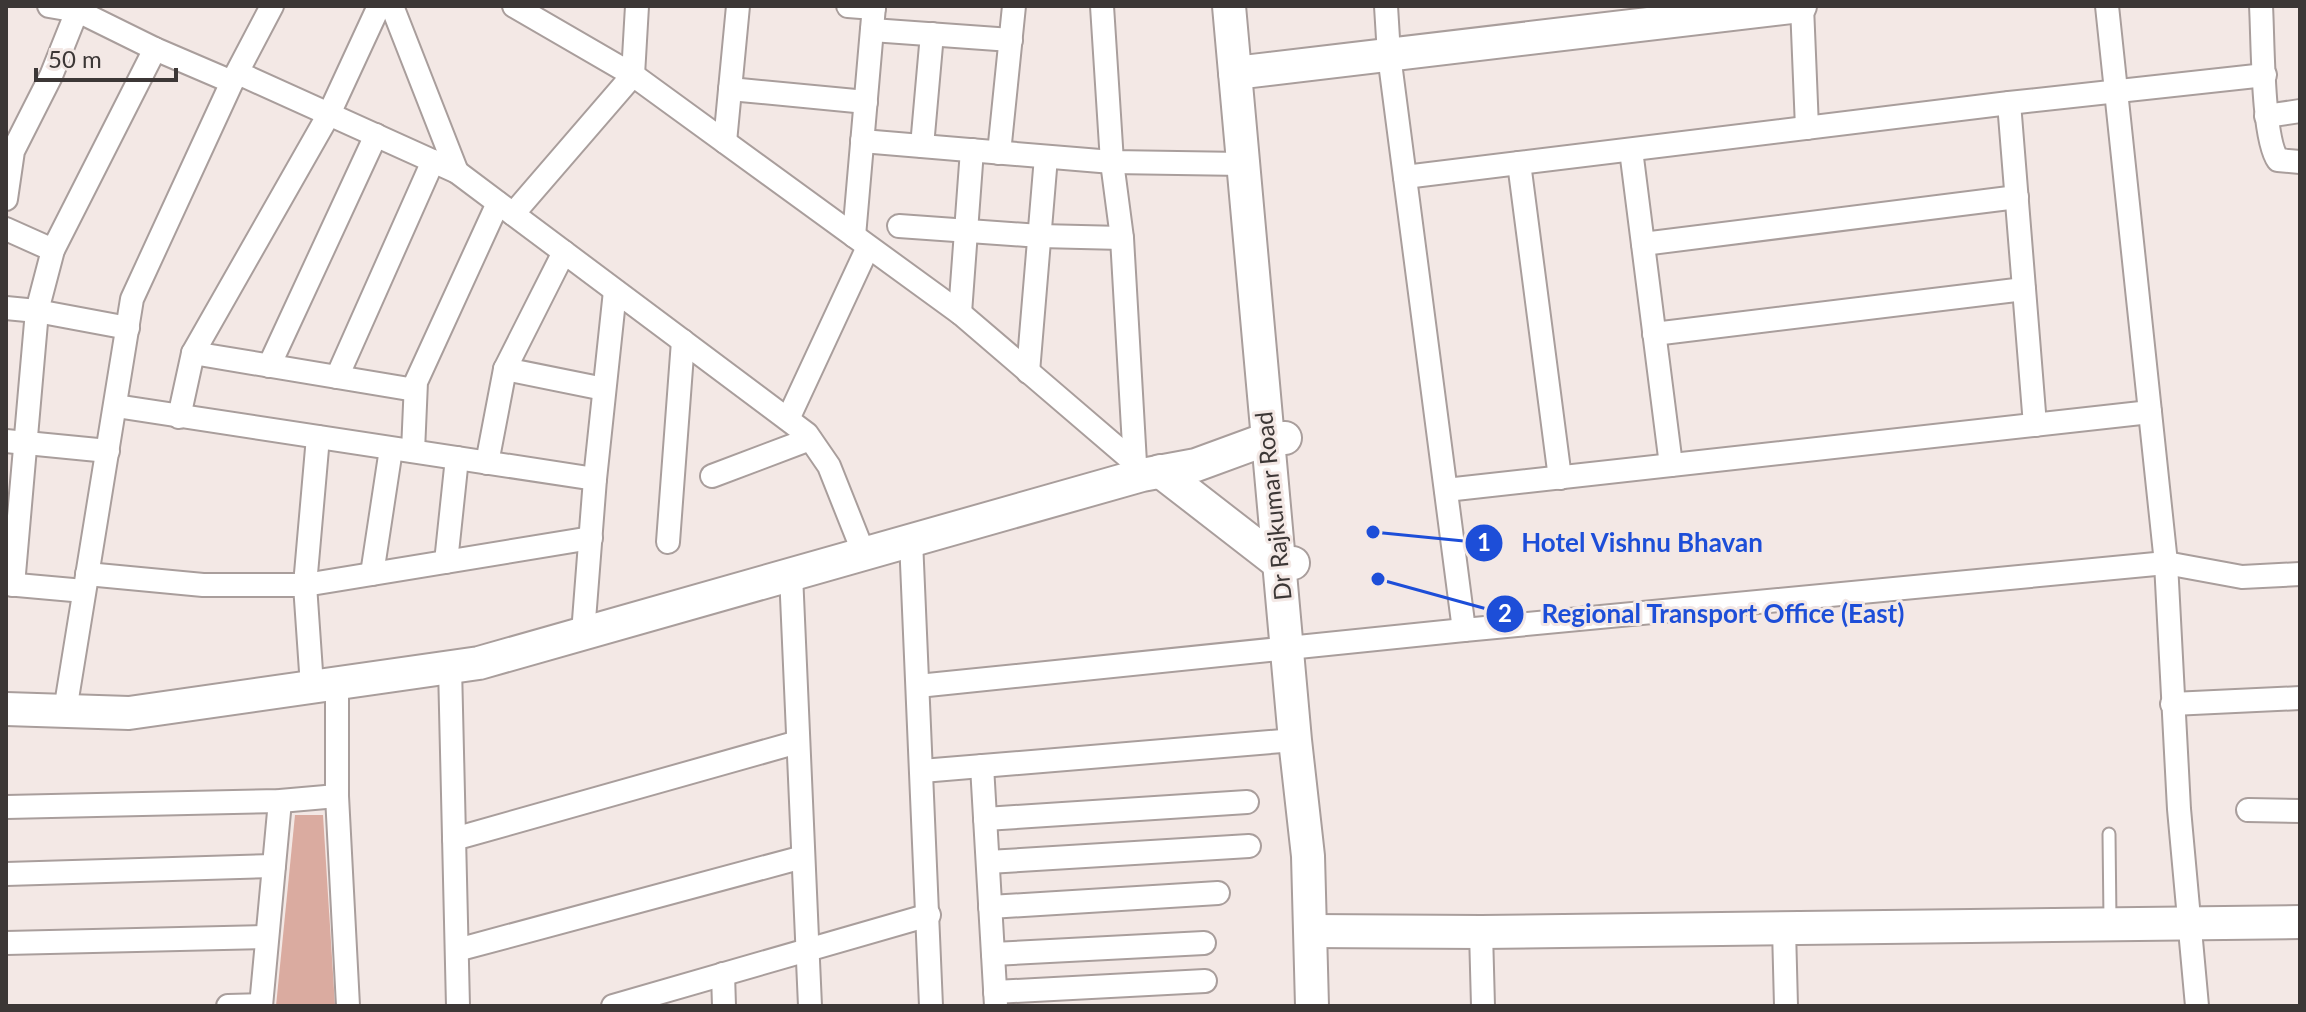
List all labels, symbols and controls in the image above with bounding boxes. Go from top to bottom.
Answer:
scale bar [36,32,176,82]
text: 50 m [48,44,102,73]
street label: Dr Rajkumar Road [1248,410,1297,602]
callout: Hotel Vishnu Bhavan [1464,518,1779,568]
text: Hotel Vishnu Bhavan [1521,526,1763,558]
text: 1 [1477,527,1491,556]
callout: Regional Transport Office (East) [1485,589,1921,639]
text: Regional Transport Office (East) [1542,597,1904,629]
text: 2 [1498,598,1512,627]

